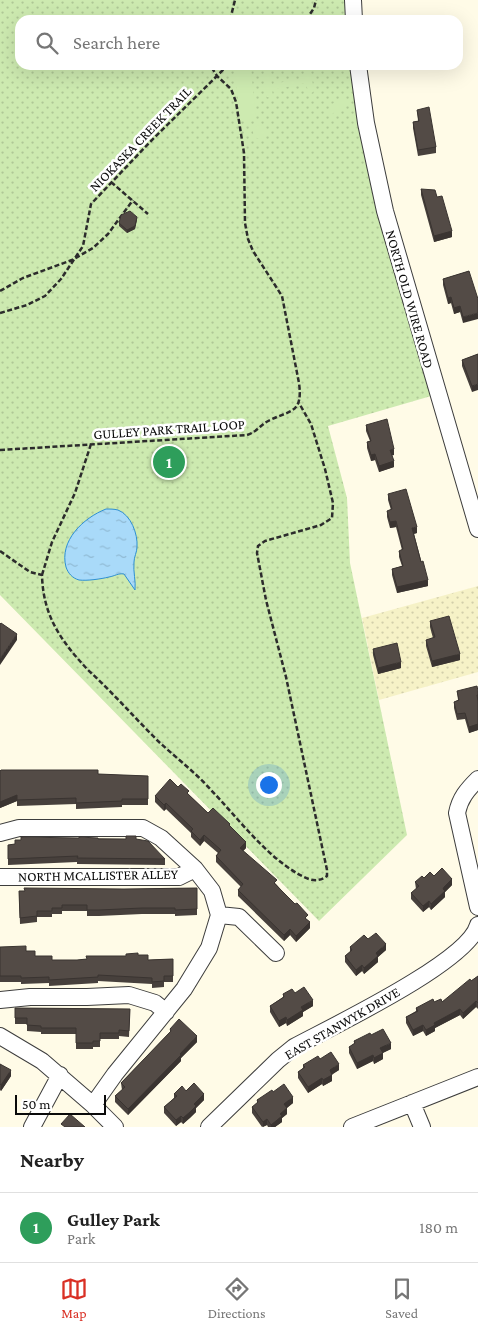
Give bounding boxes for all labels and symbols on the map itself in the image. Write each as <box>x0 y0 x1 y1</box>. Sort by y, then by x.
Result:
street label: NIOKASKA CREEK TRAIL <box>86 83 194 195</box>
street label: NORTH OLD WIRE ROAD <box>383 228 437 370</box>
street label: GULLEY PARK TRAIL LOOP <box>93 416 245 442</box>
pin: 1 <box>153 443 185 481</box>
your location <box>256 772 282 798</box>
street label: NORTH MCALLISTER ALLEY <box>18 866 179 884</box>
street label: EAST STANWYK DRIVE <box>282 983 403 1063</box>
scale bar <box>15 1092 106 1115</box>

